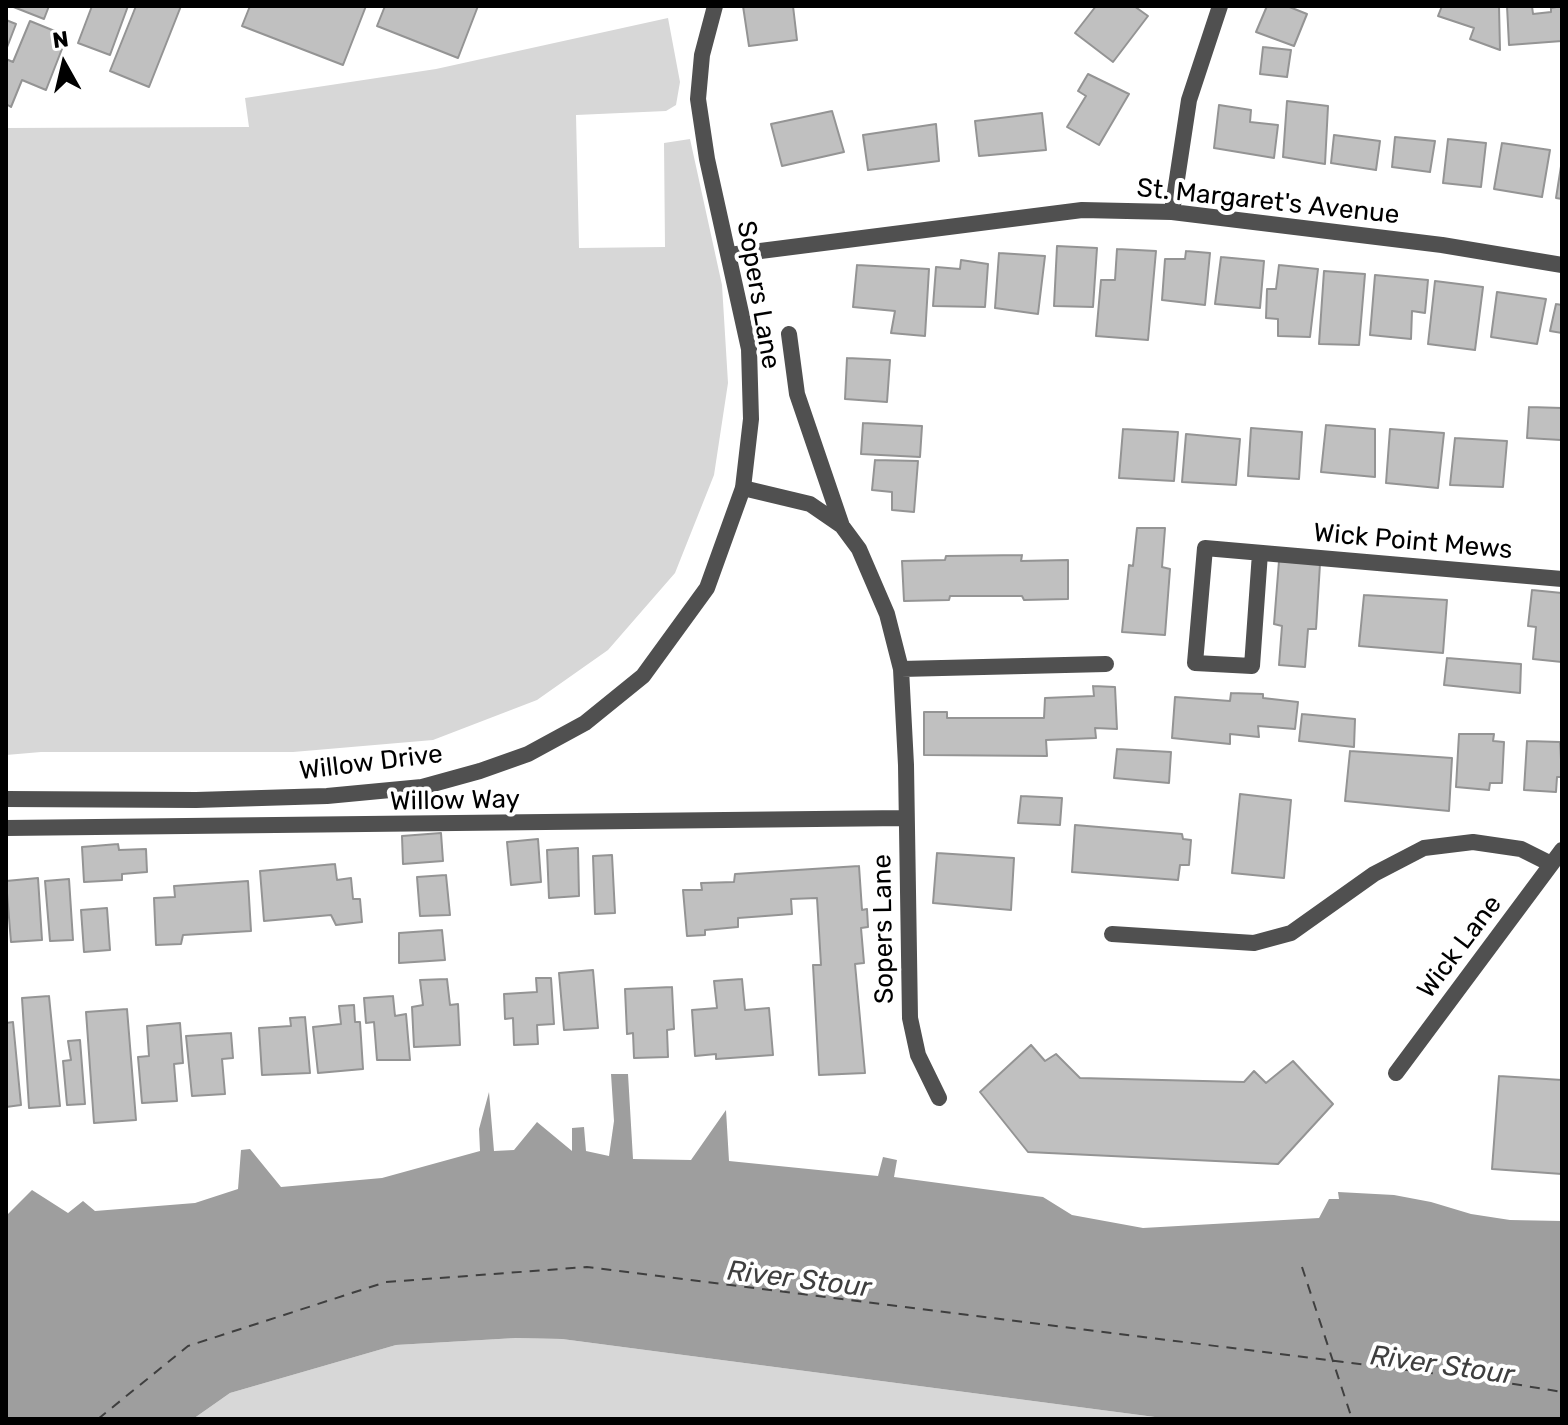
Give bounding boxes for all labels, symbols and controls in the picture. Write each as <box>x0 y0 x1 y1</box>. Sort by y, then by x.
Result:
north arrow <box>24 24 104 104</box>
text: N <box>51 25 70 54</box>
street label: St. Margaret's Avenue <box>1135 173 1401 231</box>
street label: Sopers Lane <box>730 218 786 372</box>
street label: Wick Point Mews <box>1312 518 1514 566</box>
street label: Willow Drive <box>298 739 444 787</box>
street label: Willow Way <box>390 784 520 818</box>
street label: Sopers Lane <box>867 854 901 1004</box>
street label: Wick Lane <box>1411 889 1509 1005</box>
water label: River Stour <box>725 1254 873 1306</box>
water label: River Stour <box>1368 1339 1516 1393</box>

